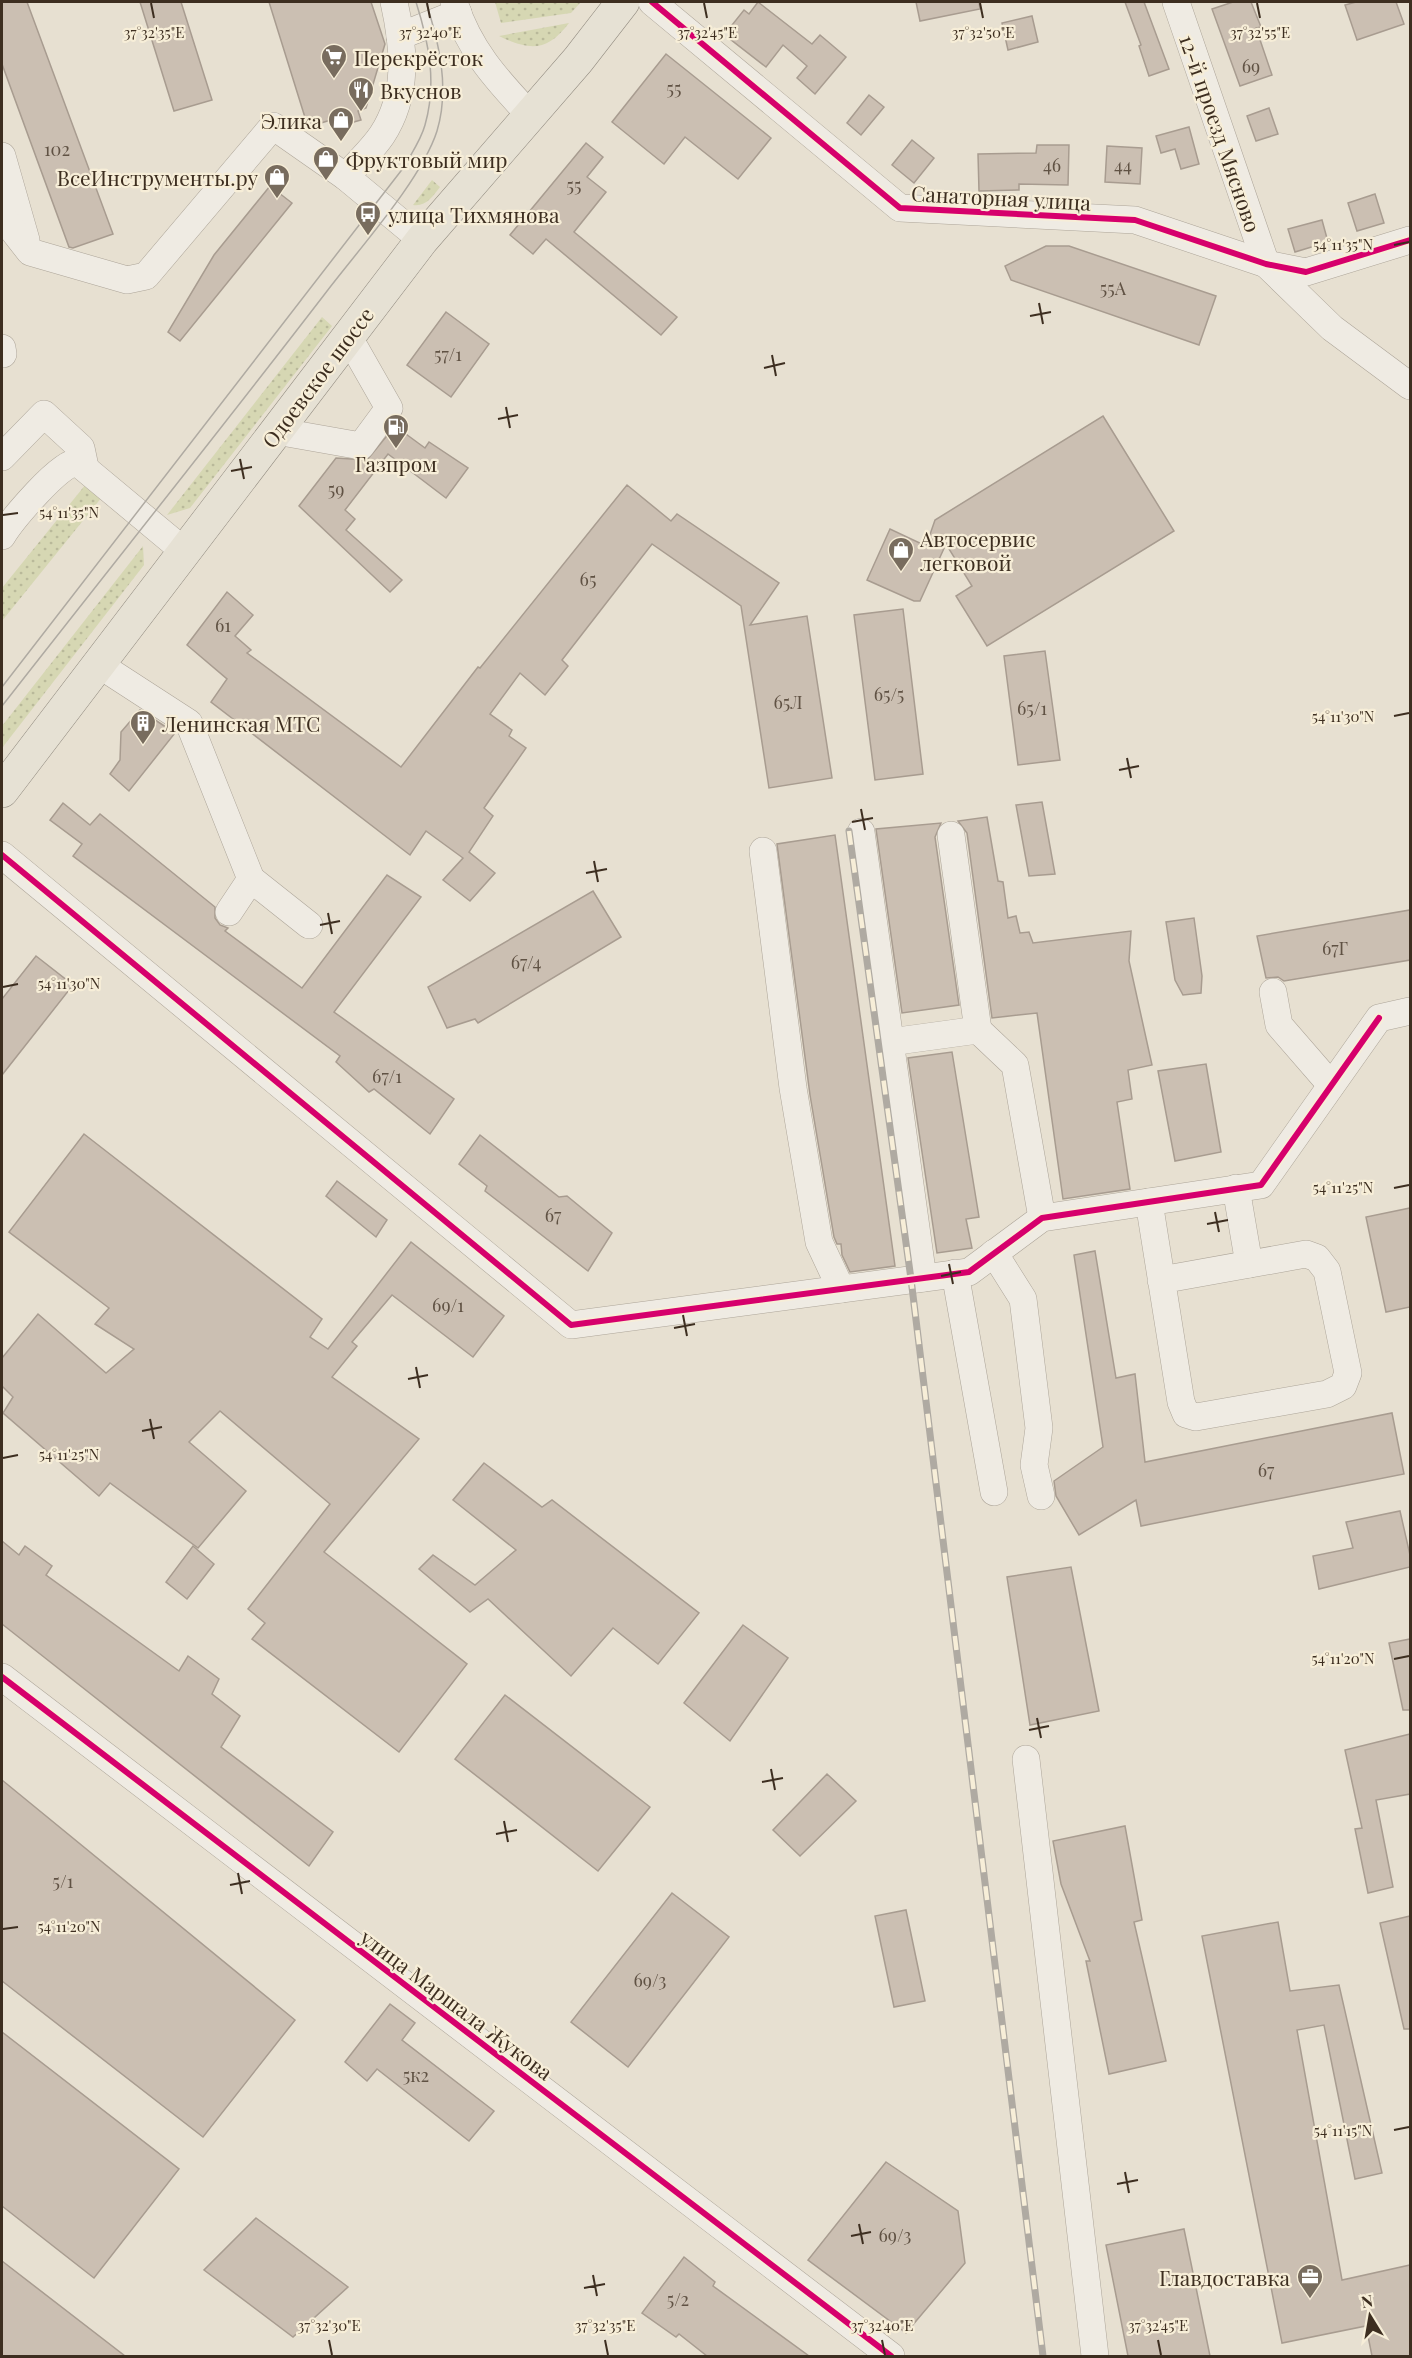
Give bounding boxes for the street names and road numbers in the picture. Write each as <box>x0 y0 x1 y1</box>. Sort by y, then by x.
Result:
street label: 12-й проезд Мясново <box>1174 31 1268 235</box>
street label: Санаторная улица <box>910 178 1092 216</box>
street label: Одоевское шоссе <box>255 301 379 453</box>
street label: улица Маршала Жукова <box>354 1922 559 2086</box>

